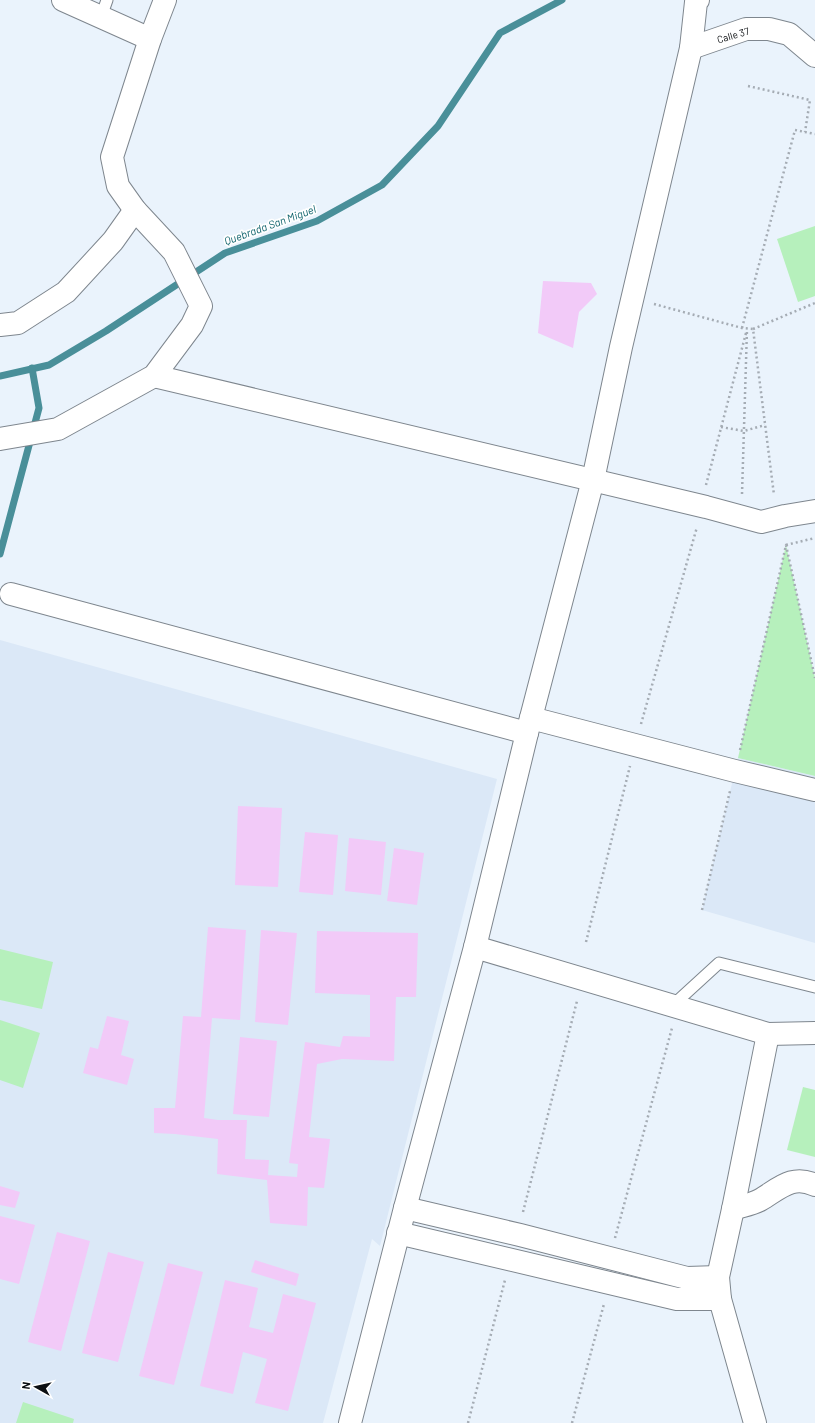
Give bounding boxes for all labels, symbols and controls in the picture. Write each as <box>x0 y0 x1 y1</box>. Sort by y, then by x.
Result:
street label: Calle 37 <box>716 25 751 45</box>
water label: Quebrada San Miguel <box>222 202 318 247</box>
north arrow <box>16 1367 56 1407</box>
text: N <box>19 1381 33 1390</box>

